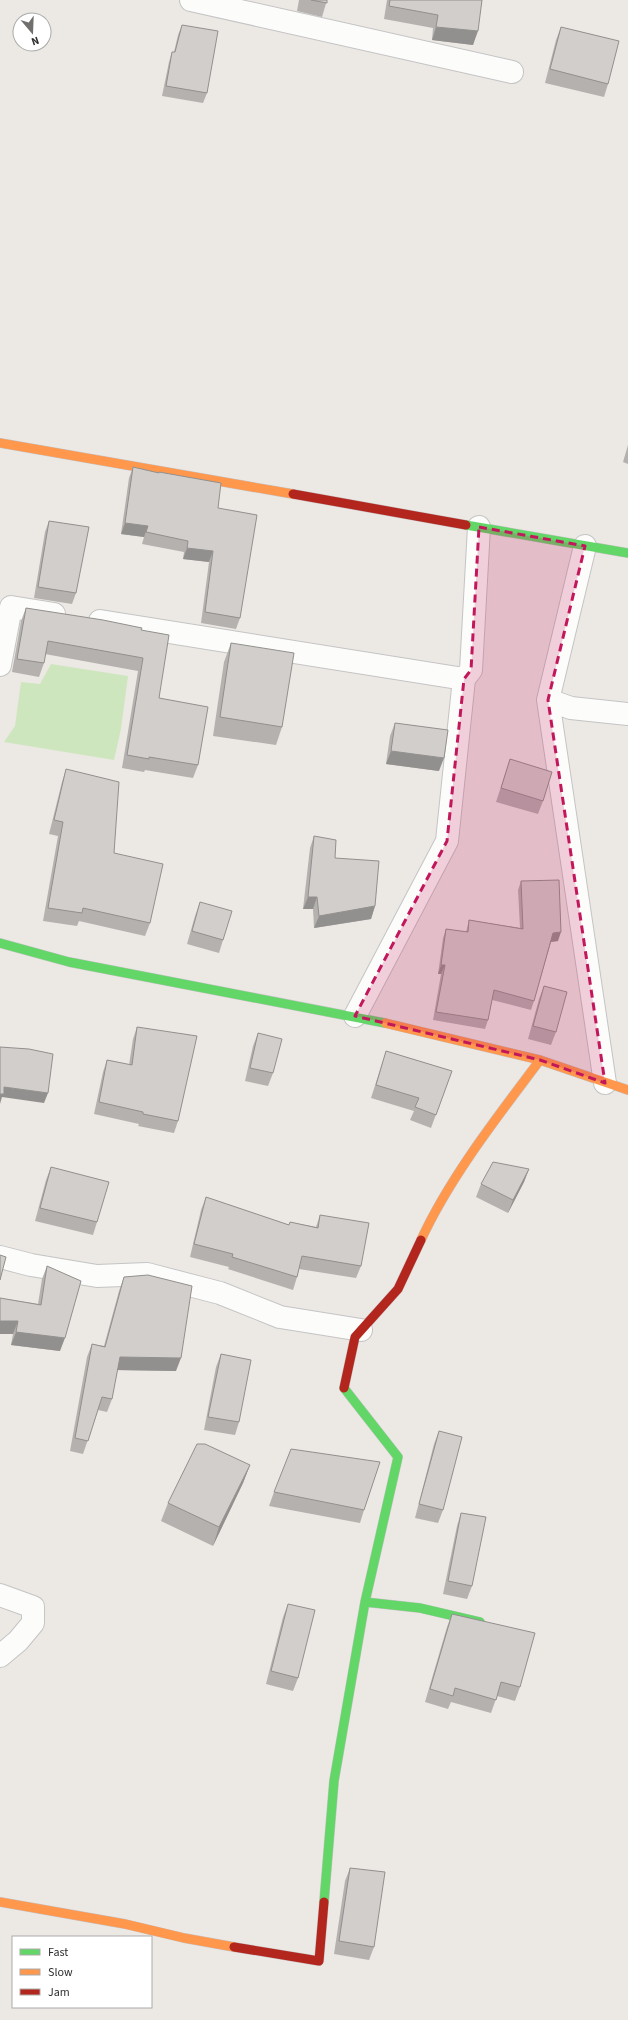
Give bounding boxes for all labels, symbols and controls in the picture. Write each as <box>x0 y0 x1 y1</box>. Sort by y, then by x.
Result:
north arrow <box>12 12 52 52</box>
text: N <box>29 33 41 49</box>
legend <box>12 1936 152 2008</box>
text: Fast <box>48 1944 68 1961</box>
text: Slow <box>48 1964 73 1981</box>
text: Jam <box>48 1984 70 2001</box>

